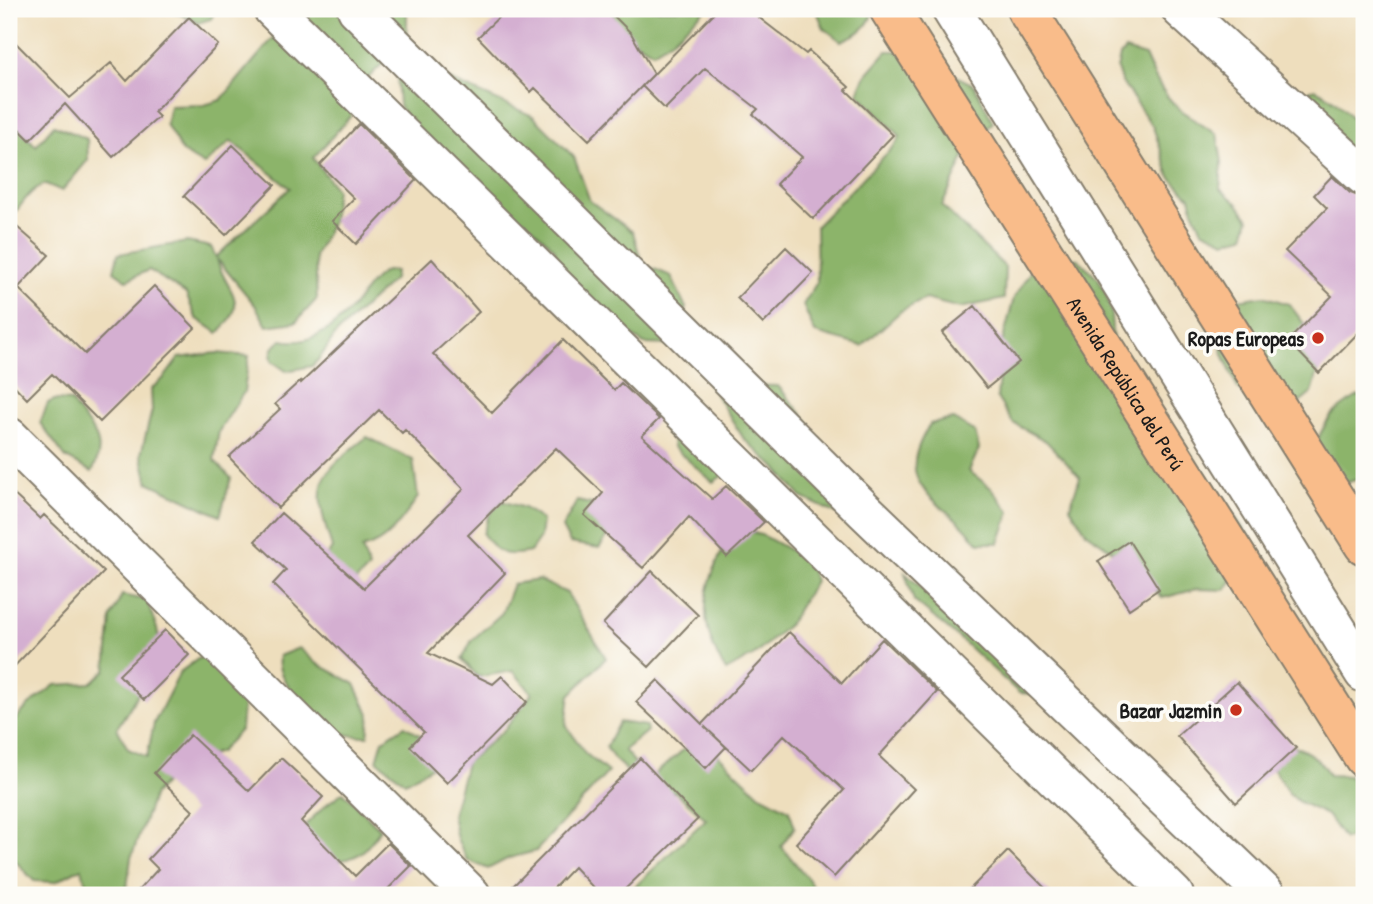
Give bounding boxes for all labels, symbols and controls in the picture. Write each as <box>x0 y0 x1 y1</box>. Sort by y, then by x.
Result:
street label: Avenida República del Perú <box>1060 291 1192 476</box>
place label: Ropas Europeas <box>1188 324 1304 354</box>
marker: Ropas Europeas <box>1310 330 1326 346</box>
place label: Bazar Jazmin <box>1120 696 1222 725</box>
marker: Bazar Jazmin <box>1228 702 1244 718</box>

